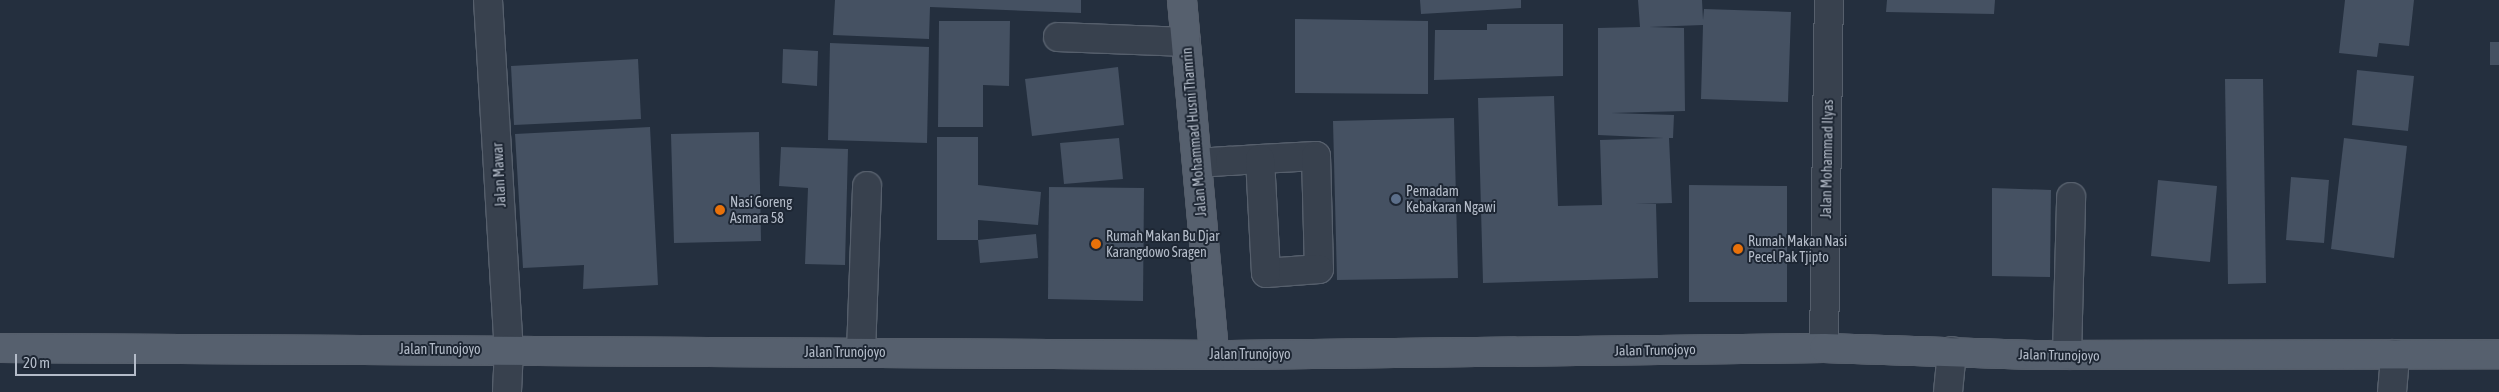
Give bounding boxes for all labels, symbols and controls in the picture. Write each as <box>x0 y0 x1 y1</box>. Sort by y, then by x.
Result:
street label: Jalan Mohammad Husni Thamrin <box>1178 47 1210 217</box>
street label: Jalan Mohammad Ilyas <box>1818 100 1836 218</box>
street label: Jalan Mawar <box>489 142 509 208</box>
place label: Pemadam Kebakaran Ngawi <box>1406 183 1496 216</box>
marker: Pemadam Kebakaran Ngawi <box>1390 193 1402 205</box>
place label: Nasi Goreng Asmara 58 <box>730 194 792 226</box>
marker: Nasi Goreng Asmara 58 <box>714 204 726 216</box>
place label: Rumah Makan Bu Djar Karangdowo Sragen <box>1106 228 1219 260</box>
place label: Rumah Makan Nasi Pecel Pak Tjipto <box>1748 233 1847 266</box>
marker: Rumah Makan Bu Djar Karangdowo Sragen <box>1090 238 1102 250</box>
marker: Rumah Makan Nasi Pecel Pak Tjipto <box>1732 243 1744 255</box>
street label: Jalan Trunojoyo <box>399 341 481 357</box>
street label: Jalan Trunojoyo <box>1614 341 1696 359</box>
scale bar <box>18 344 139 376</box>
street label: Jalan Trunojoyo <box>804 344 886 360</box>
street label: Jalan Trunojoyo <box>1209 346 1291 362</box>
street label: Jalan Trunojoyo <box>2018 346 2100 364</box>
text: 20 m <box>23 354 50 371</box>

